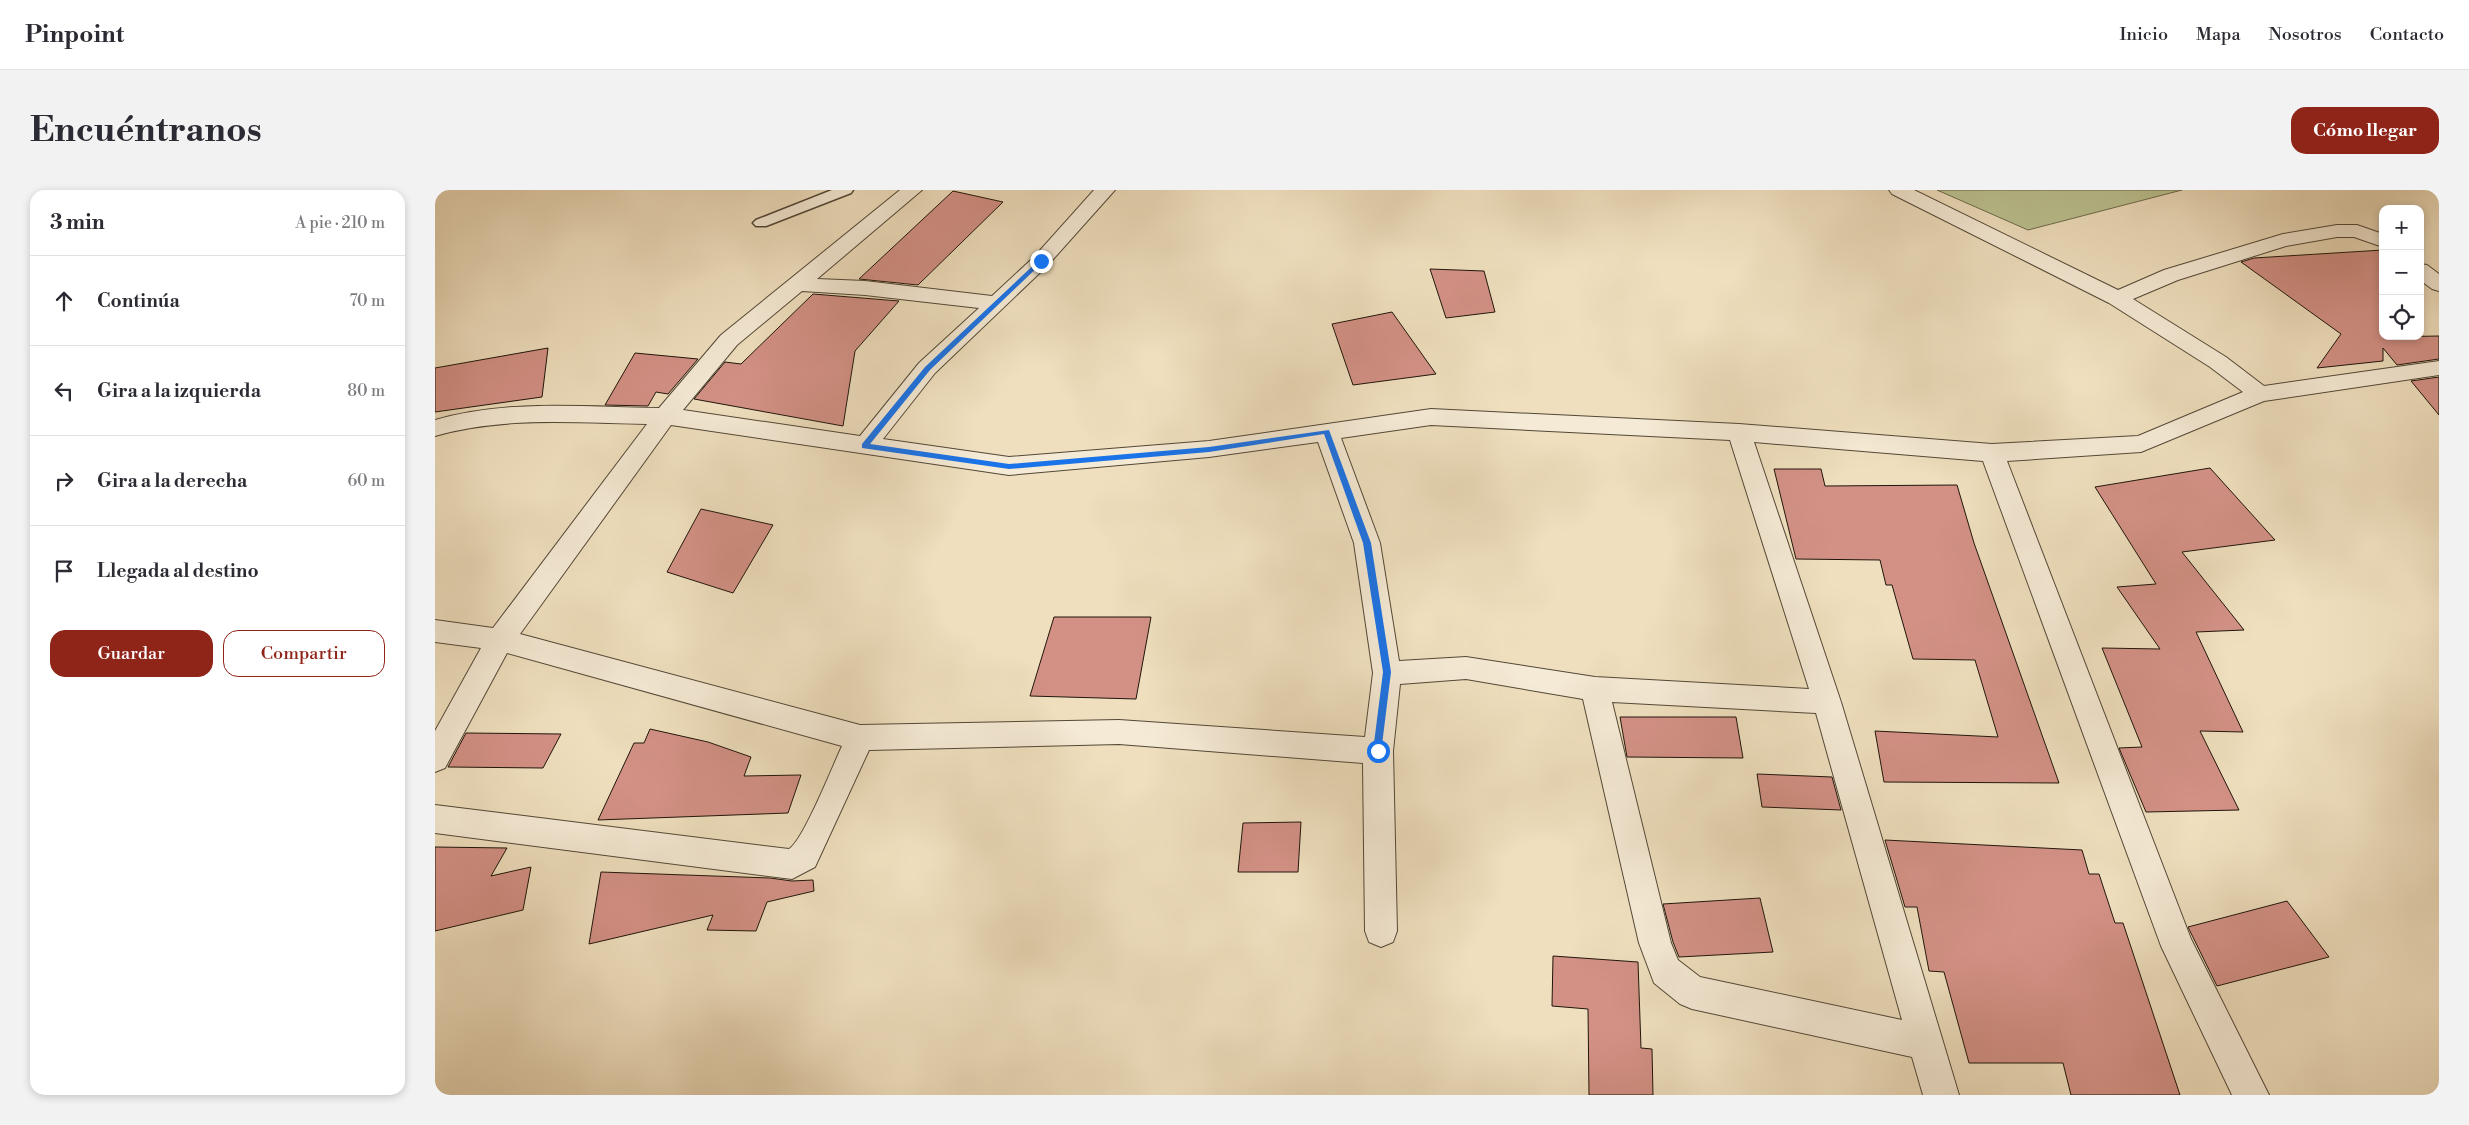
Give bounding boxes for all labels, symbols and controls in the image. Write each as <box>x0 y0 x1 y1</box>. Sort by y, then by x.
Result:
text: Pinpoint <box>25 20 124 50</box>
text: Inicio <box>2119 23 2168 46</box>
text: Mapa <box>2196 23 2241 46</box>
text: Nosotros <box>2269 23 2342 46</box>
text: Contacto <box>2370 23 2444 46</box>
button: Cómo llegar <box>2291 107 2439 154</box>
text: Encuéntranos <box>30 109 262 152</box>
map controls <box>2379 205 2424 340</box>
button: + <box>2379 205 2424 250</box>
text: 3 min <box>50 210 105 236</box>
text: A pie · 210 m <box>295 213 385 233</box>
route end <box>1030 250 1053 273</box>
button: − <box>2379 250 2424 295</box>
icon: ahead <box>50 287 78 315</box>
text: Continúa <box>97 289 180 313</box>
text: 70 m <box>349 291 385 311</box>
button: locate <box>2379 295 2424 340</box>
icon: left <box>50 377 78 405</box>
text: Gira a la izquierda <box>97 379 261 403</box>
text: 80 m <box>347 381 385 401</box>
icon: right <box>50 467 78 495</box>
text: Gira a la derecha <box>97 469 247 493</box>
text: 60 m <box>347 471 385 491</box>
icon: arrive <box>50 557 78 585</box>
text: Llegada al destino <box>97 559 259 583</box>
button: Guardar <box>50 630 213 677</box>
button: Compartir <box>223 630 385 677</box>
route start <box>1367 740 1390 763</box>

